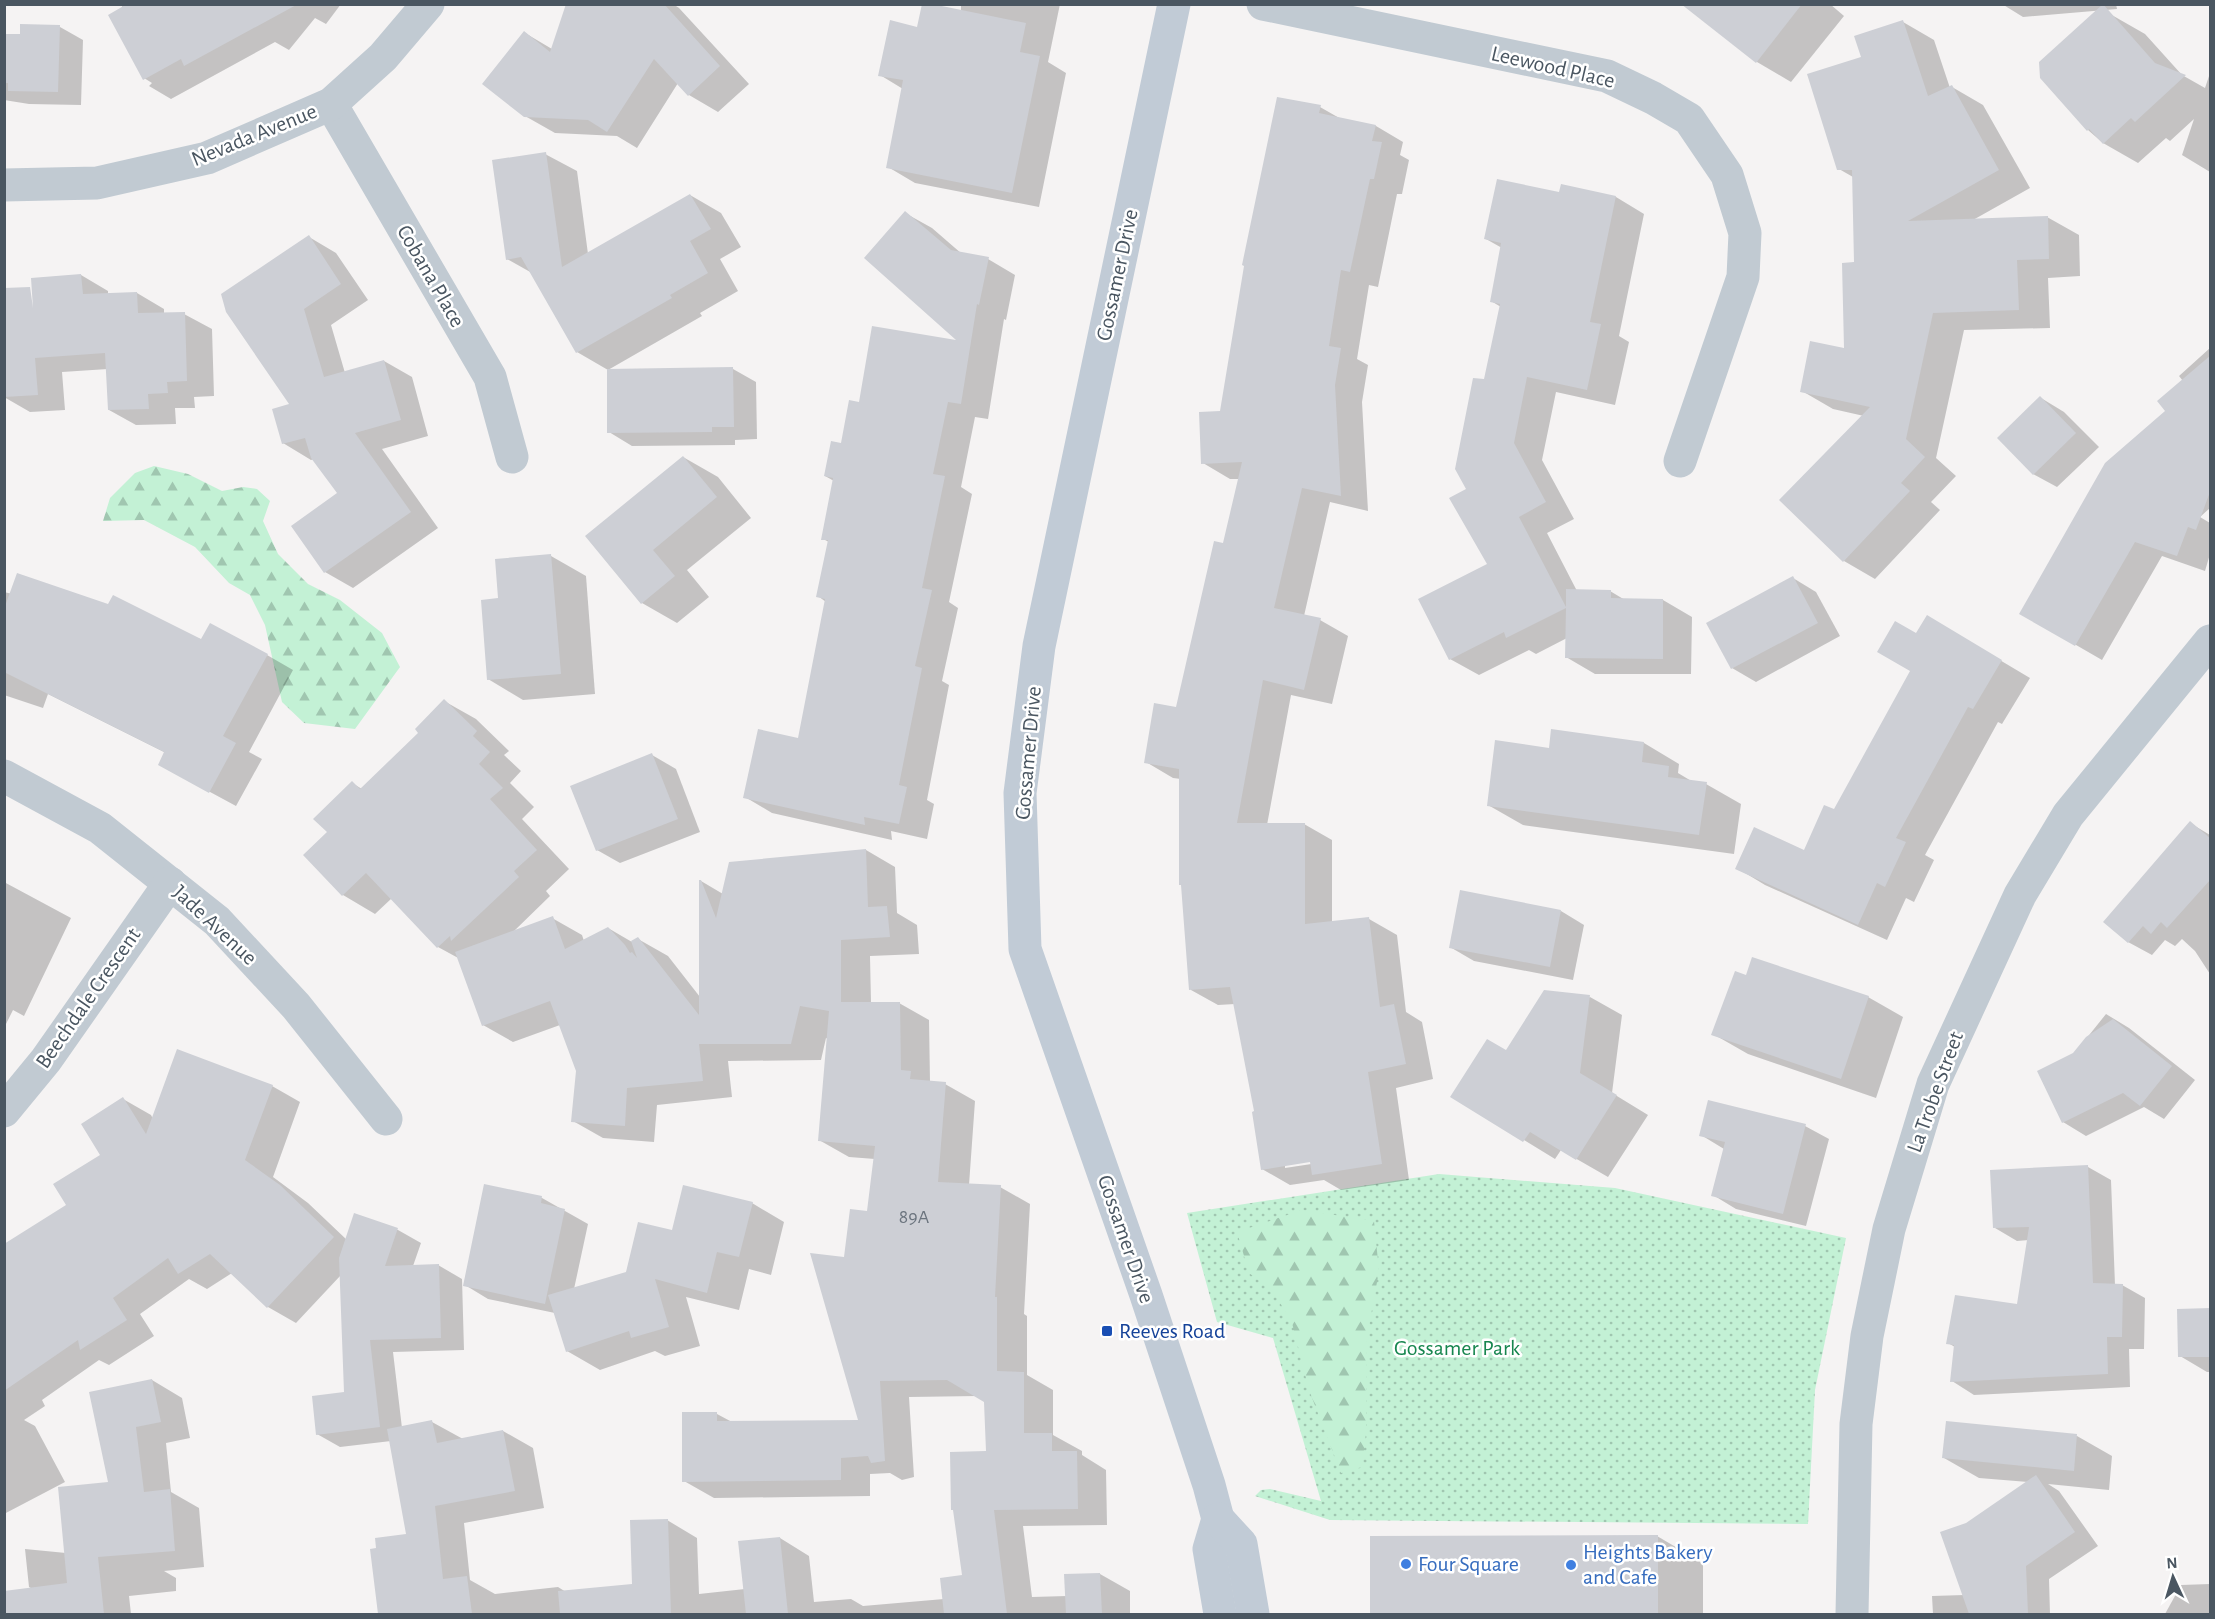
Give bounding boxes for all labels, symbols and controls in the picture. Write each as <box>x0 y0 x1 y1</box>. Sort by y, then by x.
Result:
street label: Leewood Place <box>1489 42 1617 92</box>
street label: Nevada Avenue <box>188 100 320 170</box>
street label: Gossamer Drive <box>1092 207 1142 343</box>
street label: Cobana Place <box>393 221 469 331</box>
street label: Gossamer Drive <box>1011 685 1045 821</box>
street label: Jade Avenue <box>169 881 261 969</box>
street label: Beechdale Crescent <box>31 924 145 1072</box>
street label: La Trobe Street <box>1903 1029 1967 1155</box>
street label: Gossamer Drive <box>1094 1172 1158 1306</box>
house number: 89A <box>899 1207 930 1227</box>
place label: Reeves Road <box>1119 1320 1225 1342</box>
marker: Reeves Road <box>1100 1324 1114 1338</box>
park label: Gossamer Park <box>1394 1337 1520 1359</box>
place label: Heights Bakery and Cafe <box>1583 1541 1713 1588</box>
north arrow <box>2143 1547 2203 1607</box>
place label: Four Square <box>1418 1553 1519 1575</box>
text: N <box>2166 1555 2178 1571</box>
marker: Four Square <box>1399 1557 1413 1571</box>
marker: Heights Bakery and Cafe <box>1564 1558 1578 1572</box>

